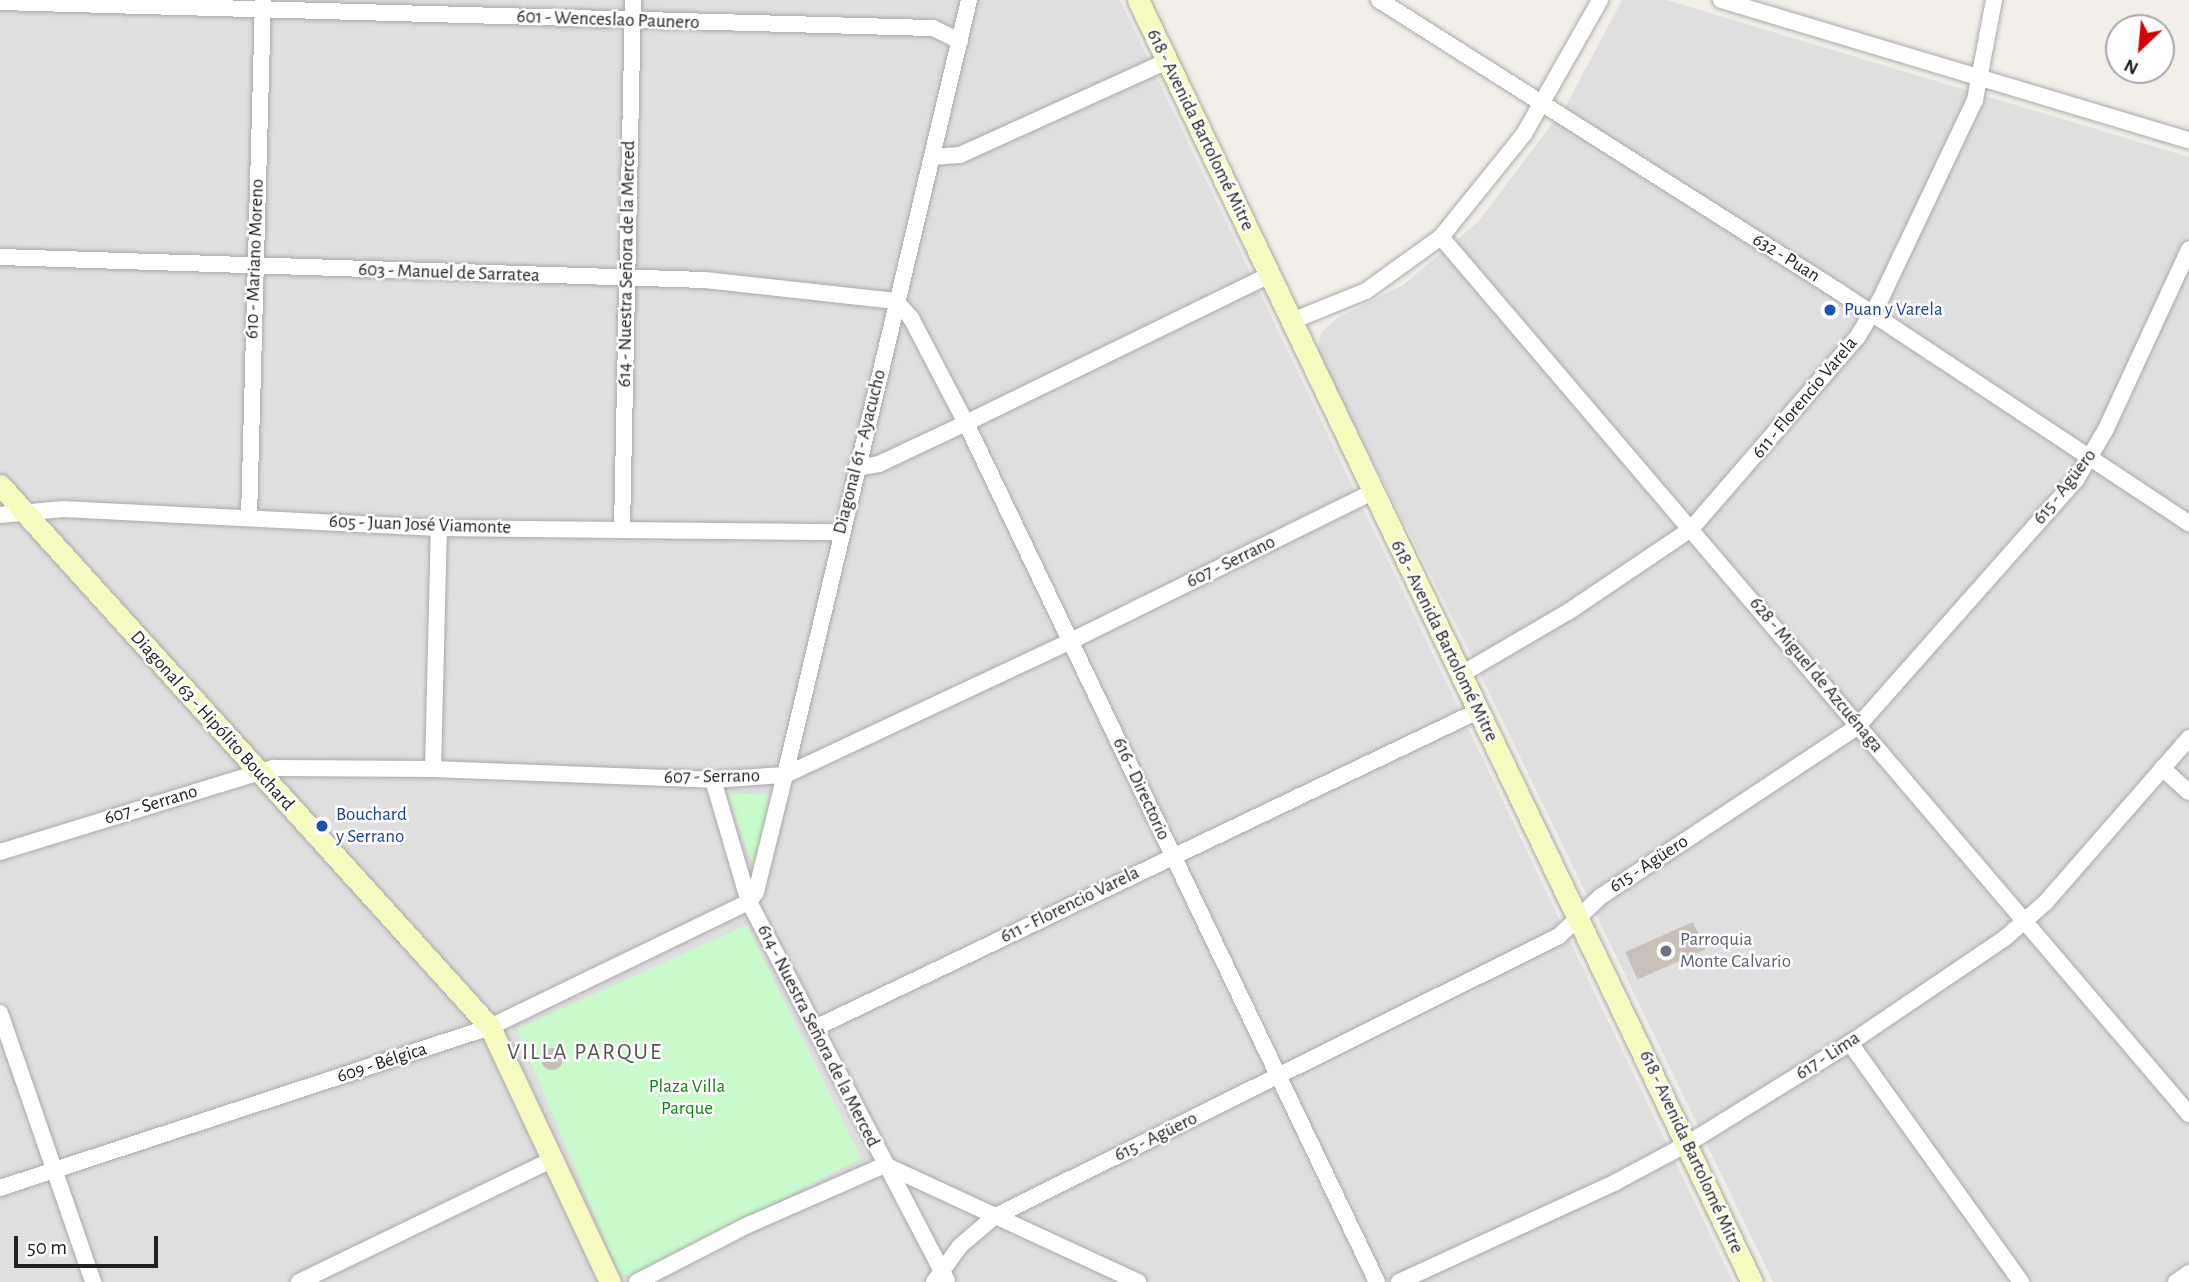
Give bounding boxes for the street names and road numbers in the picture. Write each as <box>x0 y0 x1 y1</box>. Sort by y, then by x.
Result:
street label: 601 - Wenceslao Paunero <box>516 5 700 35</box>
street label: 618 - Avenida Bartolomé Mitre <box>1141 26 1259 234</box>
street label: 614 - Nuestra Señora de la Merced <box>613 140 641 388</box>
street label: 610 - Mariano Moreno <box>241 178 269 340</box>
street label: 632 - Puan <box>1748 228 1824 288</box>
street label: 603 - Manuel de Sarratea <box>358 258 540 288</box>
street label: 611 - Florencio Varela <box>1747 333 1863 463</box>
street label: Diagonal 61 - Ayacucho <box>829 367 891 537</box>
street label: 615 - Agüero <box>2028 445 2102 529</box>
street label: 605 - Juan José Viamonte <box>329 510 511 540</box>
street label: 607 - Serrano <box>1183 531 1279 593</box>
street label: 618 - Avenida Bartolomé Mitre <box>1385 537 1503 745</box>
street label: 628 - Miguel de Azcuénaga <box>1744 593 1888 757</box>
street label: Diagonal 63 - Hipólito Bouchard <box>125 626 299 816</box>
street label: 616 - Directorio <box>1107 734 1175 844</box>
street label: 607 - Serrano <box>664 765 760 789</box>
street label: 607 - Serrano <box>102 780 200 830</box>
street label: 615 - Agüero <box>1605 830 1693 898</box>
street label: 611 - Florencio Varela <box>997 861 1143 949</box>
street label: 614 - Nuestra Señora de la Merced <box>752 921 884 1151</box>
street label: 617 - Lima <box>1792 1027 1864 1085</box>
street label: 609 - Bélgica <box>334 1038 430 1088</box>
street label: 618 - Avenida Bartolomé Mitre <box>1634 1047 1748 1257</box>
street label: 615 - Agüero <box>1111 1107 1201 1167</box>

